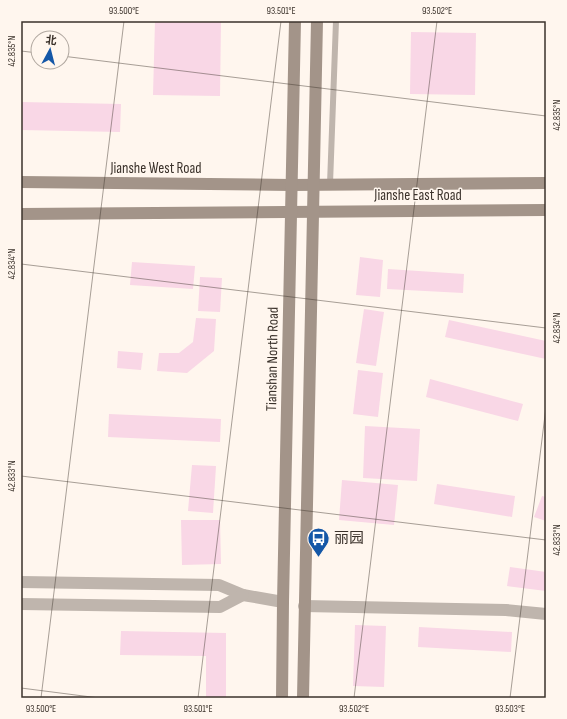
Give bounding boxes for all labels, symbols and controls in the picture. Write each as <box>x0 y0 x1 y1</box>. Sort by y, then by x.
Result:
text: 93.500°E <box>109 5 139 17</box>
text: 93.501°E <box>266 5 296 17</box>
text: 93.502°E <box>422 5 452 17</box>
north arrow <box>30 30 70 70</box>
text: 北 <box>45 33 57 48</box>
text: 42.835°N <box>6 36 18 66</box>
text: 42.835°N <box>551 100 563 130</box>
street label: Jianshe West Road <box>109 159 202 178</box>
street label: Jianshe East Road <box>373 186 462 205</box>
text: 42.834°N <box>6 249 18 279</box>
street label: Tianshan North Road <box>262 307 283 411</box>
text: 42.834°N <box>551 313 563 343</box>
text: 42.833°N <box>6 460 18 492</box>
text: 42.833°N <box>551 524 563 556</box>
bus stop icon: 丽园 <box>305 525 331 558</box>
place label: 丽园 <box>334 529 364 548</box>
text: 93.500°E <box>26 703 56 715</box>
text: 93.501°E <box>183 703 213 715</box>
text: 93.502°E <box>339 703 369 715</box>
text: 93.503°E <box>495 703 525 715</box>

